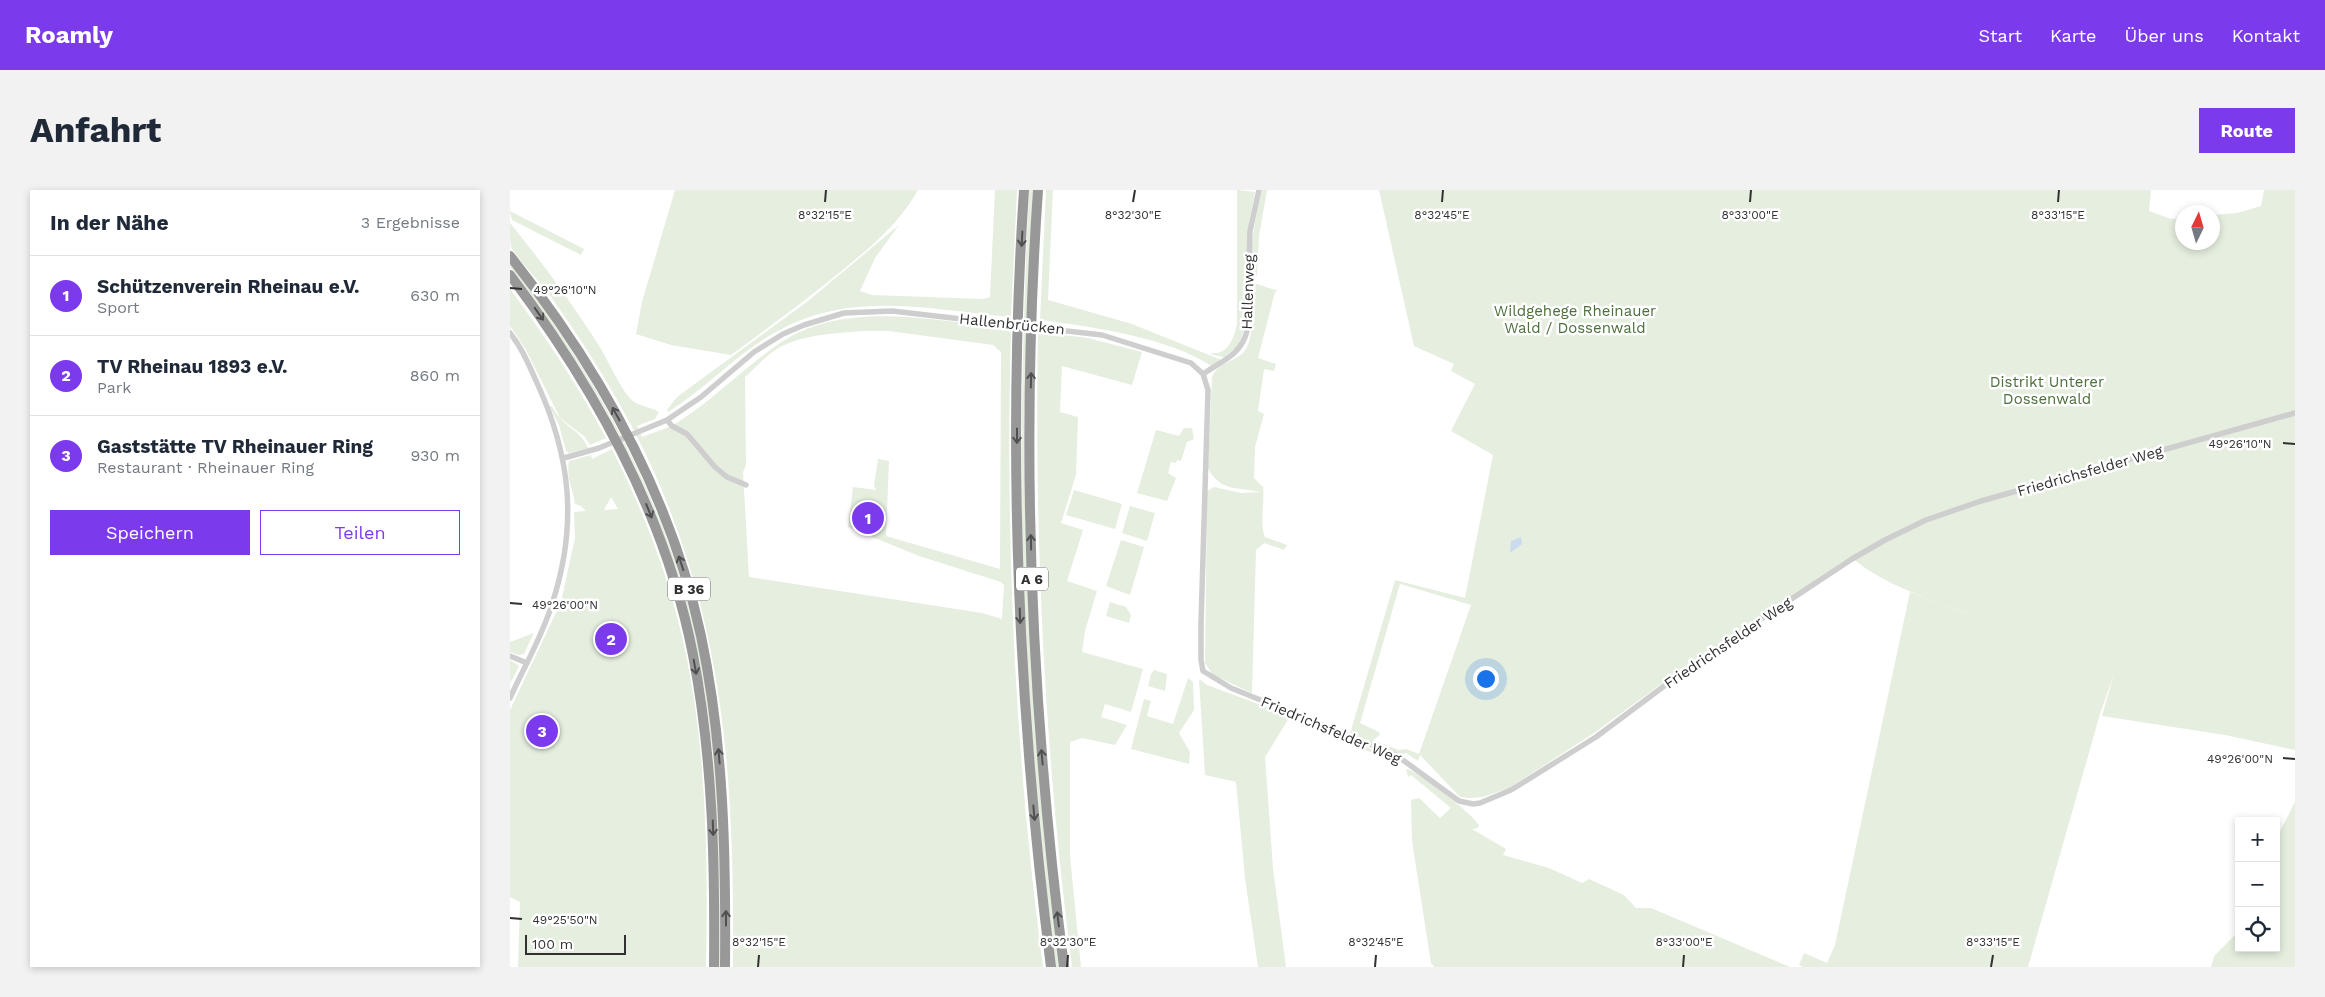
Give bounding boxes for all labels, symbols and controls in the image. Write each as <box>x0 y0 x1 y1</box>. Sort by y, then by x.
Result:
text: Roamly <box>25 21 113 49</box>
text: Start <box>1978 25 2022 46</box>
text: Karte <box>2050 25 2097 46</box>
text: Über uns <box>2125 25 2204 46</box>
text: Kontakt <box>2232 25 2300 46</box>
button: Route <box>2199 108 2295 153</box>
text: Anfahrt <box>30 109 161 151</box>
north arrow <box>2175 205 2220 250</box>
text: 8°32'15"E <box>798 208 852 222</box>
text: 8°32'30"E <box>1105 208 1162 222</box>
text: 8°32'45"E <box>1414 208 1470 222</box>
text: 8°33'00"E <box>1721 208 1779 222</box>
text: 8°33'15"E <box>2031 208 2085 222</box>
text: In der Nähe <box>50 210 169 235</box>
text: 3 Ergebnisse <box>361 213 460 232</box>
one-way arrow <box>1017 230 1026 246</box>
street label: Hallenweg <box>1238 254 1258 330</box>
text: Schützenverein Rheinau e.V. <box>97 275 359 298</box>
text: 49°26'10"N <box>533 283 597 297</box>
text: 1 <box>63 286 69 305</box>
text: 630 m <box>410 286 460 305</box>
text: Sport <box>97 298 140 317</box>
park label: Wildgehege Rheinauer Wald / Dossenwald <box>1494 302 1656 337</box>
one-way arrow <box>534 307 544 321</box>
street label: Hallenbrücken <box>958 310 1066 338</box>
text: TV Rheinau 1893 e.V. <box>97 355 287 378</box>
text: 2 <box>61 366 71 385</box>
text: 860 m <box>410 366 460 385</box>
one-way arrow <box>1026 372 1036 388</box>
park label: Distrikt Unterer Dossenwald <box>1990 373 2104 408</box>
text: Park <box>97 378 131 397</box>
one-way arrow <box>610 407 620 422</box>
one-way arrow <box>1012 428 1022 444</box>
text: Gaststätte TV Rheinauer Ring <box>97 435 373 458</box>
text: 49°26'10"N <box>2208 437 2272 451</box>
street label: Friedrichsfelder Weg <box>2015 442 2165 500</box>
text: 3 <box>61 446 71 465</box>
text: 930 m <box>410 446 460 465</box>
text: Restaurant · Rheinauer Ring <box>97 458 314 477</box>
pin: 1 <box>852 499 884 537</box>
one-way arrow <box>645 503 655 518</box>
button: Speichern <box>50 510 250 555</box>
button: Teilen <box>260 510 460 555</box>
one-way arrow <box>1026 534 1036 550</box>
one-way arrow <box>675 555 685 571</box>
road number: A 6 <box>1016 568 1048 590</box>
road number: B 36 <box>668 578 710 600</box>
street label: Friedrichsfelder Weg <box>1661 593 1795 693</box>
text: 49°26'00"N <box>532 598 598 612</box>
one-way arrow <box>1016 608 1025 624</box>
pin: 2 <box>595 620 627 658</box>
one-way arrow <box>691 658 701 674</box>
your location <box>1473 666 1499 692</box>
street label: Friedrichsfelder Weg <box>1258 692 1404 768</box>
pin: 3 <box>526 712 558 750</box>
one-way arrow <box>715 748 724 764</box>
one-way arrow <box>1037 749 1047 765</box>
text: 49°26'00"N <box>2207 752 2273 766</box>
one-way arrow <box>1029 805 1038 821</box>
map controls <box>2235 817 2280 952</box>
button: + <box>2235 817 2280 862</box>
one-way arrow <box>708 820 717 836</box>
button: − <box>2235 862 2280 907</box>
button: locate <box>2235 907 2280 952</box>
one-way arrow <box>721 911 731 927</box>
one-way arrow <box>1053 911 1063 927</box>
text: 49°25'50"N <box>532 913 598 927</box>
scale bar <box>525 932 626 955</box>
text: 8°32'15"E <box>732 935 786 949</box>
text: 8°32'30"E <box>1040 935 1097 949</box>
text: 8°32'45"E <box>1348 935 1404 949</box>
text: 8°33'00"E <box>1655 935 1713 949</box>
text: 8°33'15"E <box>1966 935 2020 949</box>
text: 100 m <box>532 936 573 952</box>

